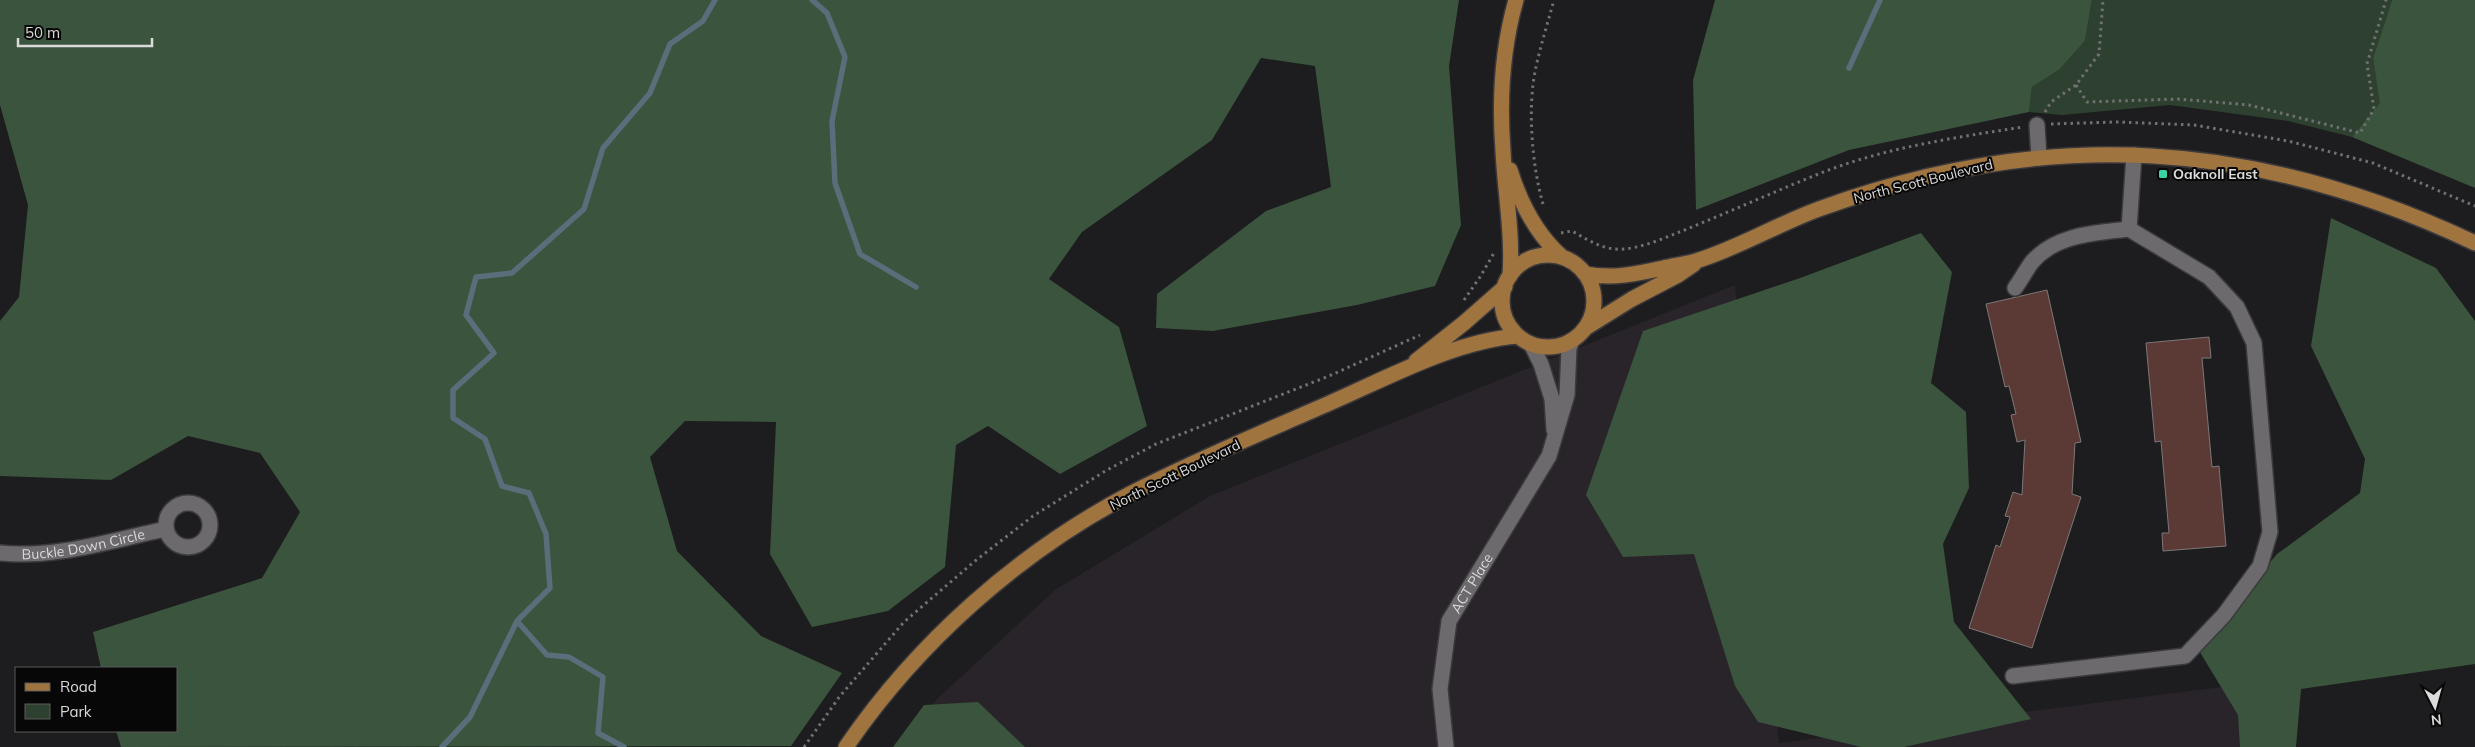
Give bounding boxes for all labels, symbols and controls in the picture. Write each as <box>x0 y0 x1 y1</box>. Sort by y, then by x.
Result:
scale bar <box>18 15 151 47</box>
text: 50 m <box>25 23 60 42</box>
street label: North Scott Boulevard <box>1851 155 1995 207</box>
place label: Oaknoll East <box>2173 165 2258 183</box>
marker: Oaknoll East <box>2157 168 2169 180</box>
street label: North Scott Boulevard <box>1107 436 1243 514</box>
street label: Buckle Down Circle <box>21 525 146 563</box>
street label: ACT Place <box>1447 550 1497 617</box>
legend <box>15 667 178 732</box>
text: Road <box>60 677 97 696</box>
north arrow <box>2410 682 2460 732</box>
text: Park <box>60 702 92 721</box>
text: N <box>2430 710 2443 729</box>

